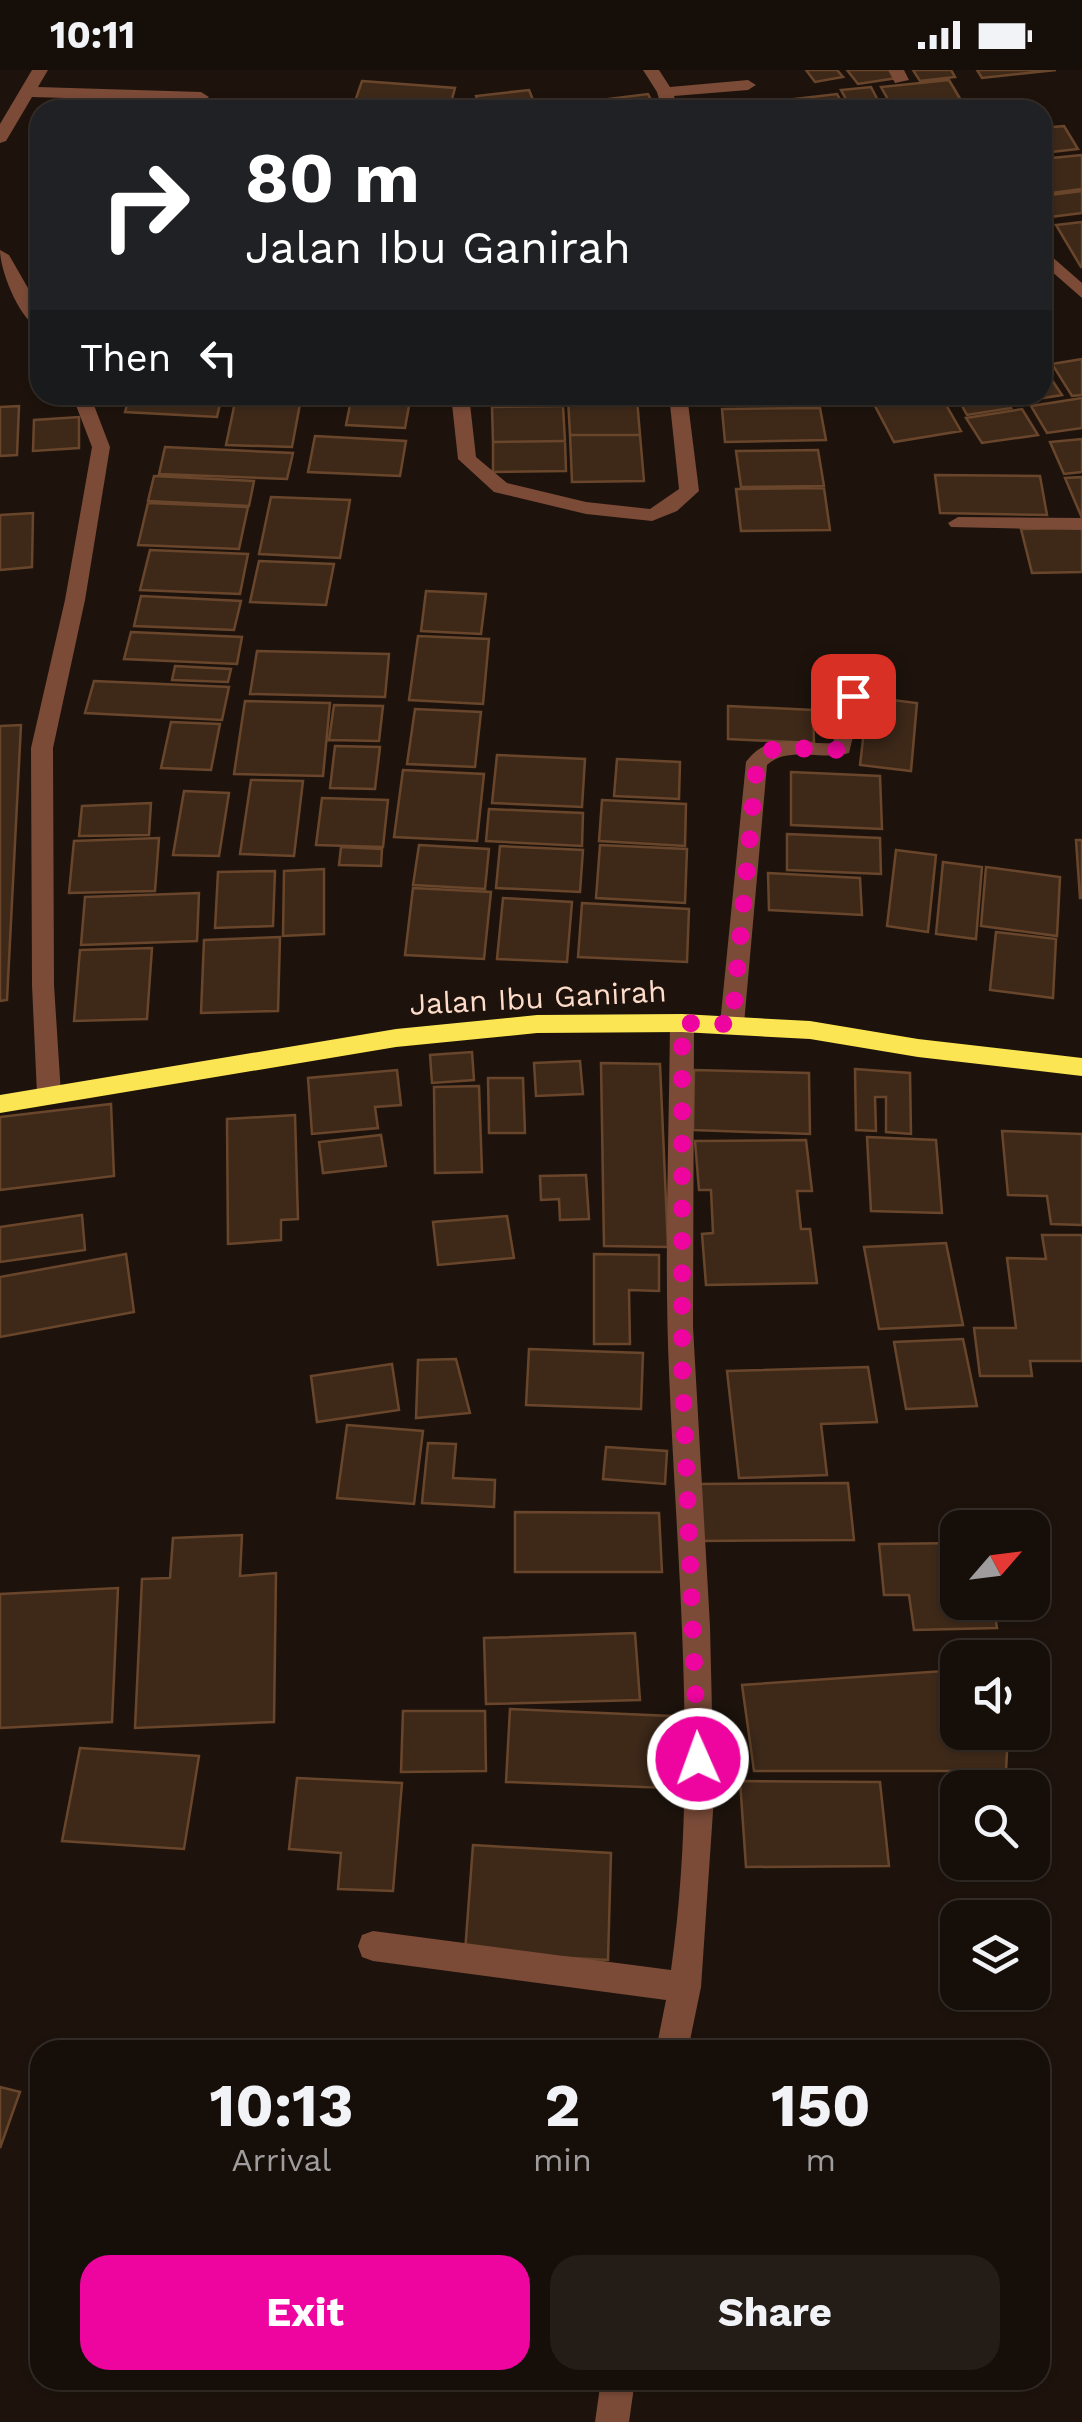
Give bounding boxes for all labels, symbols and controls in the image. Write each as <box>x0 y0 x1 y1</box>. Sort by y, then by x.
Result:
text: 10:11 <box>50 13 135 57</box>
text: 80 m <box>245 137 420 219</box>
icon: right <box>80 140 210 270</box>
text: Jalan Ibu Ganirah <box>245 221 631 274</box>
icon: left <box>191 330 246 385</box>
text: Then <box>80 336 171 380</box>
pin <box>811 654 896 739</box>
icon: arrive <box>826 669 881 724</box>
street label: Jalan Ibu Ganirah <box>409 973 667 1022</box>
north arrow <box>940 1510 1050 1620</box>
map controls <box>940 1510 1050 2010</box>
button: sound <box>940 1640 1050 1750</box>
position arrow <box>646 1707 750 1811</box>
button: search <box>940 1770 1050 1880</box>
button: layers <box>940 1900 1050 2010</box>
text: 10:13 <box>209 2070 353 2141</box>
text: 2 <box>544 2070 580 2141</box>
text: 150 <box>771 2070 871 2141</box>
text: Arrival <box>232 2141 331 2179</box>
text: min <box>533 2141 592 2179</box>
text: m <box>806 2141 836 2179</box>
button: Exit <box>80 2255 530 2370</box>
button: Share <box>550 2255 1000 2370</box>

